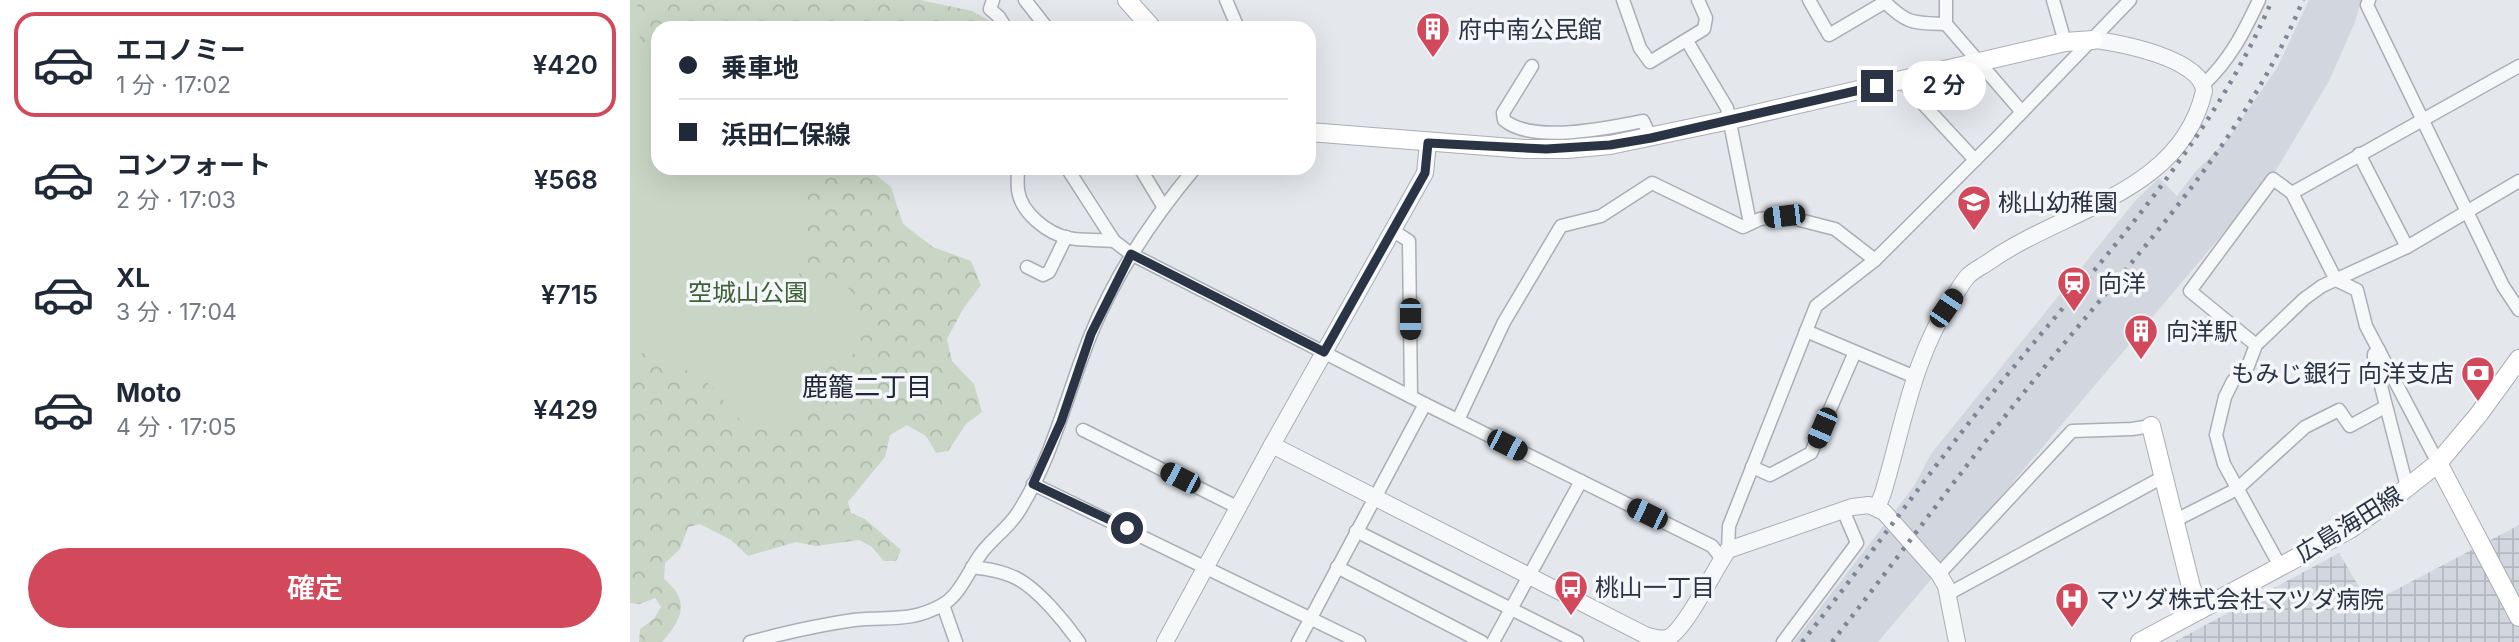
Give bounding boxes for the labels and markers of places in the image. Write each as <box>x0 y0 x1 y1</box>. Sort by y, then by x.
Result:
building icon: 府中南公民館 <box>1414 10 1452 59</box>
place label: 府中南公民館 <box>1458 15 1602 44</box>
school or university icon: 桃山幼稚園 <box>1955 183 1993 232</box>
place label: 桃山幼稚園 <box>1998 188 2118 217</box>
station icon: 向洋 <box>2055 264 2093 313</box>
place label: 向洋 <box>2098 269 2146 298</box>
building icon: 向洋駅 <box>2122 312 2160 361</box>
place label: 向洋駅 <box>2166 317 2238 346</box>
bank icon: もみじ銀行 向洋支店 <box>2459 354 2497 403</box>
place label: もみじ銀行 向洋支店 <box>2231 359 2454 388</box>
bus stop icon: 桃山一丁目 <box>1552 568 1590 617</box>
place label: 桃山一丁目 <box>1595 573 1715 602</box>
hospital icon: マツダ株式会社マツダ病院 <box>2053 580 2091 629</box>
place label: マツダ株式会社マツダ病院 <box>2096 585 2384 614</box>

